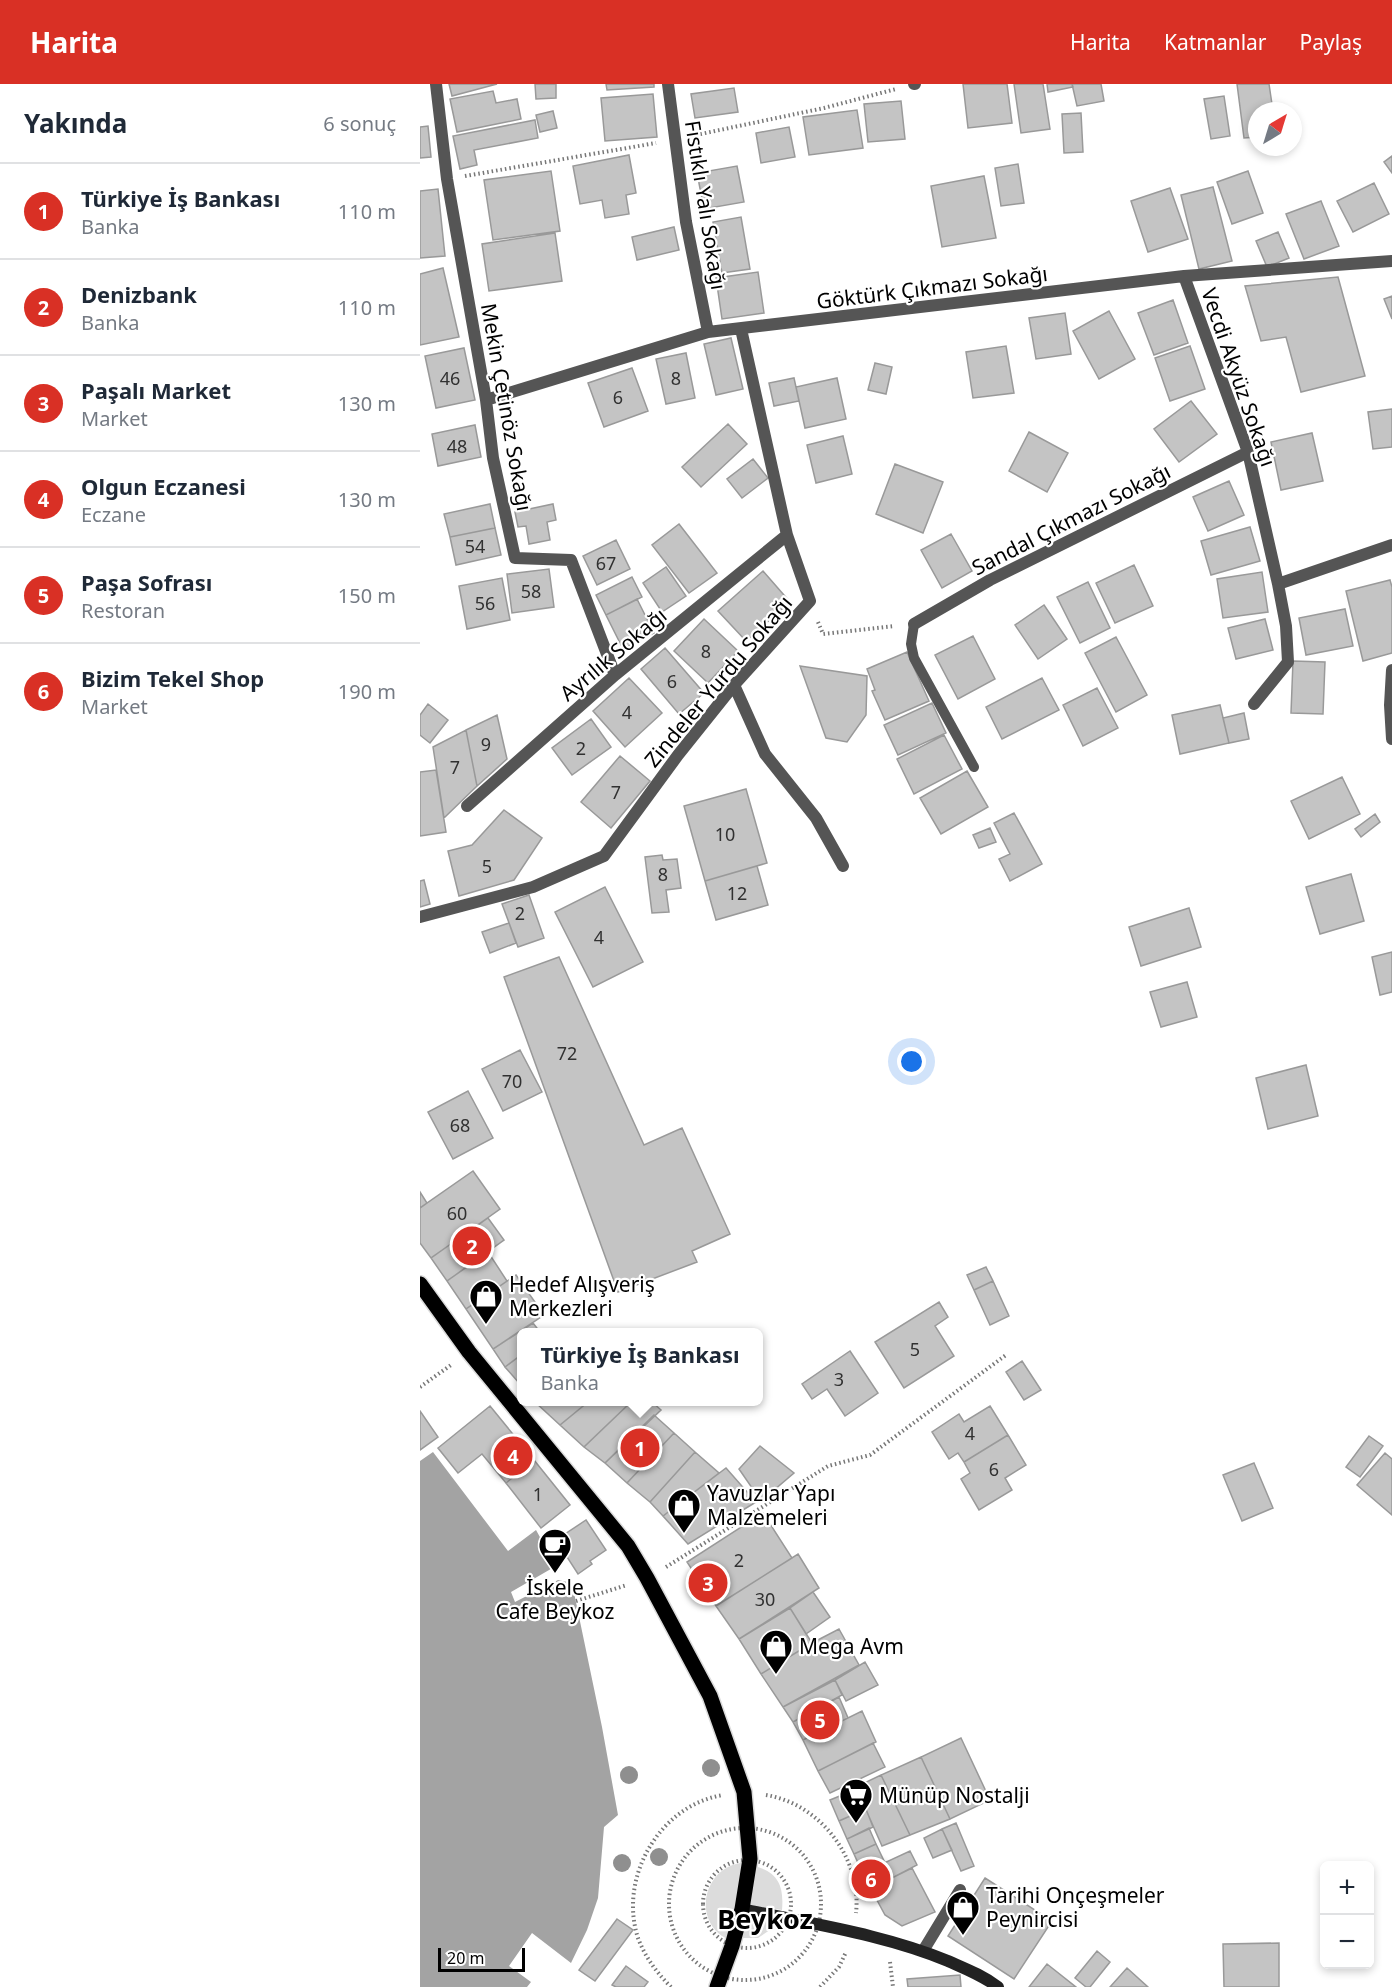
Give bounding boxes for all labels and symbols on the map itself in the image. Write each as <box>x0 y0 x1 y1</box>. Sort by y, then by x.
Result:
north arrow <box>1248 102 1302 156</box>
street label: Fıstıklı Yalı Sokağı <box>679 118 733 292</box>
street label: Göktürk Çıkmazı Sokağı <box>815 259 1049 315</box>
street label: Vecdi Akyüz Sokağı <box>1195 284 1283 470</box>
street label: Mekin Çetinöz Sokağı <box>475 301 539 513</box>
house number: 46 <box>440 366 460 390</box>
house number: 8 <box>671 366 681 390</box>
house number: 6 <box>613 385 623 409</box>
house number: 48 <box>447 434 467 458</box>
street label: Sandal Çıkmazı Sokağı <box>967 457 1175 581</box>
house number: 54 <box>465 534 485 558</box>
house number: 67 <box>596 551 616 575</box>
house number: 58 <box>521 579 541 603</box>
street label: Zindeler Yurdu Sokağı <box>638 589 798 773</box>
house number: 56 <box>475 591 495 615</box>
street label: Ayrılık Sokağı <box>554 601 672 707</box>
house number: 8 <box>701 639 711 663</box>
house number: 6 <box>667 669 677 693</box>
house number: 4 <box>622 700 632 724</box>
house number: 9 <box>481 732 491 756</box>
house number: 2 <box>576 736 586 760</box>
house number: 7 <box>450 755 460 779</box>
house number: 7 <box>611 780 621 804</box>
house number: 10 <box>715 822 735 846</box>
house number: 5 <box>482 854 492 878</box>
house number: 8 <box>658 862 668 886</box>
house number: 12 <box>727 881 747 905</box>
house number: 2 <box>515 901 525 925</box>
house number: 4 <box>594 925 604 949</box>
house number: 72 <box>557 1041 577 1065</box>
your location <box>897 1047 926 1076</box>
house number: 70 <box>502 1069 522 1093</box>
house number: 68 <box>450 1113 470 1137</box>
house number: 60 <box>447 1201 467 1225</box>
pin: 2 <box>452 1224 492 1268</box>
place label: Hedef Alışveriş Merkezleri <box>509 1270 655 1322</box>
shop icon: Hedef Alışveriş Merkezleri <box>468 1278 504 1325</box>
house number: 5 <box>910 1337 920 1361</box>
house number: 3 <box>834 1367 844 1391</box>
house number: 4 <box>965 1421 975 1445</box>
pin: 1 <box>620 1426 660 1470</box>
pin: 4 <box>494 1434 532 1478</box>
house number: 6 <box>989 1457 999 1481</box>
place label: Yavuzlar Yapı Malzemeleri <box>707 1479 835 1531</box>
house number: 1 <box>533 1482 543 1506</box>
shop icon: Yavuzlar Yapı Malzemeleri <box>666 1487 702 1534</box>
cafe icon: İskele Cafe Beykoz <box>537 1527 573 1574</box>
house number: 2 <box>734 1548 744 1572</box>
pin: 3 <box>688 1560 728 1606</box>
place label: İskele Cafe Beykoz <box>496 1573 615 1625</box>
house number: 30 <box>755 1587 775 1611</box>
shop icon: Mega Avm <box>758 1628 794 1675</box>
place label: Mega Avm <box>799 1632 904 1660</box>
pin: 5 <box>800 1698 840 1742</box>
supermarket icon: Münüp Nostalji <box>838 1777 874 1824</box>
place label: Münüp Nostalji <box>879 1781 1030 1809</box>
pin: 6 <box>852 1856 890 1902</box>
place label: Tarihi Onçeşmeler Peynircisi <box>986 1881 1165 1933</box>
shop icon: Tarihi Onçeşmeler Peynircisi <box>945 1889 981 1936</box>
district label: Beykoz <box>717 1900 813 1937</box>
scale bar <box>438 1945 525 1972</box>

